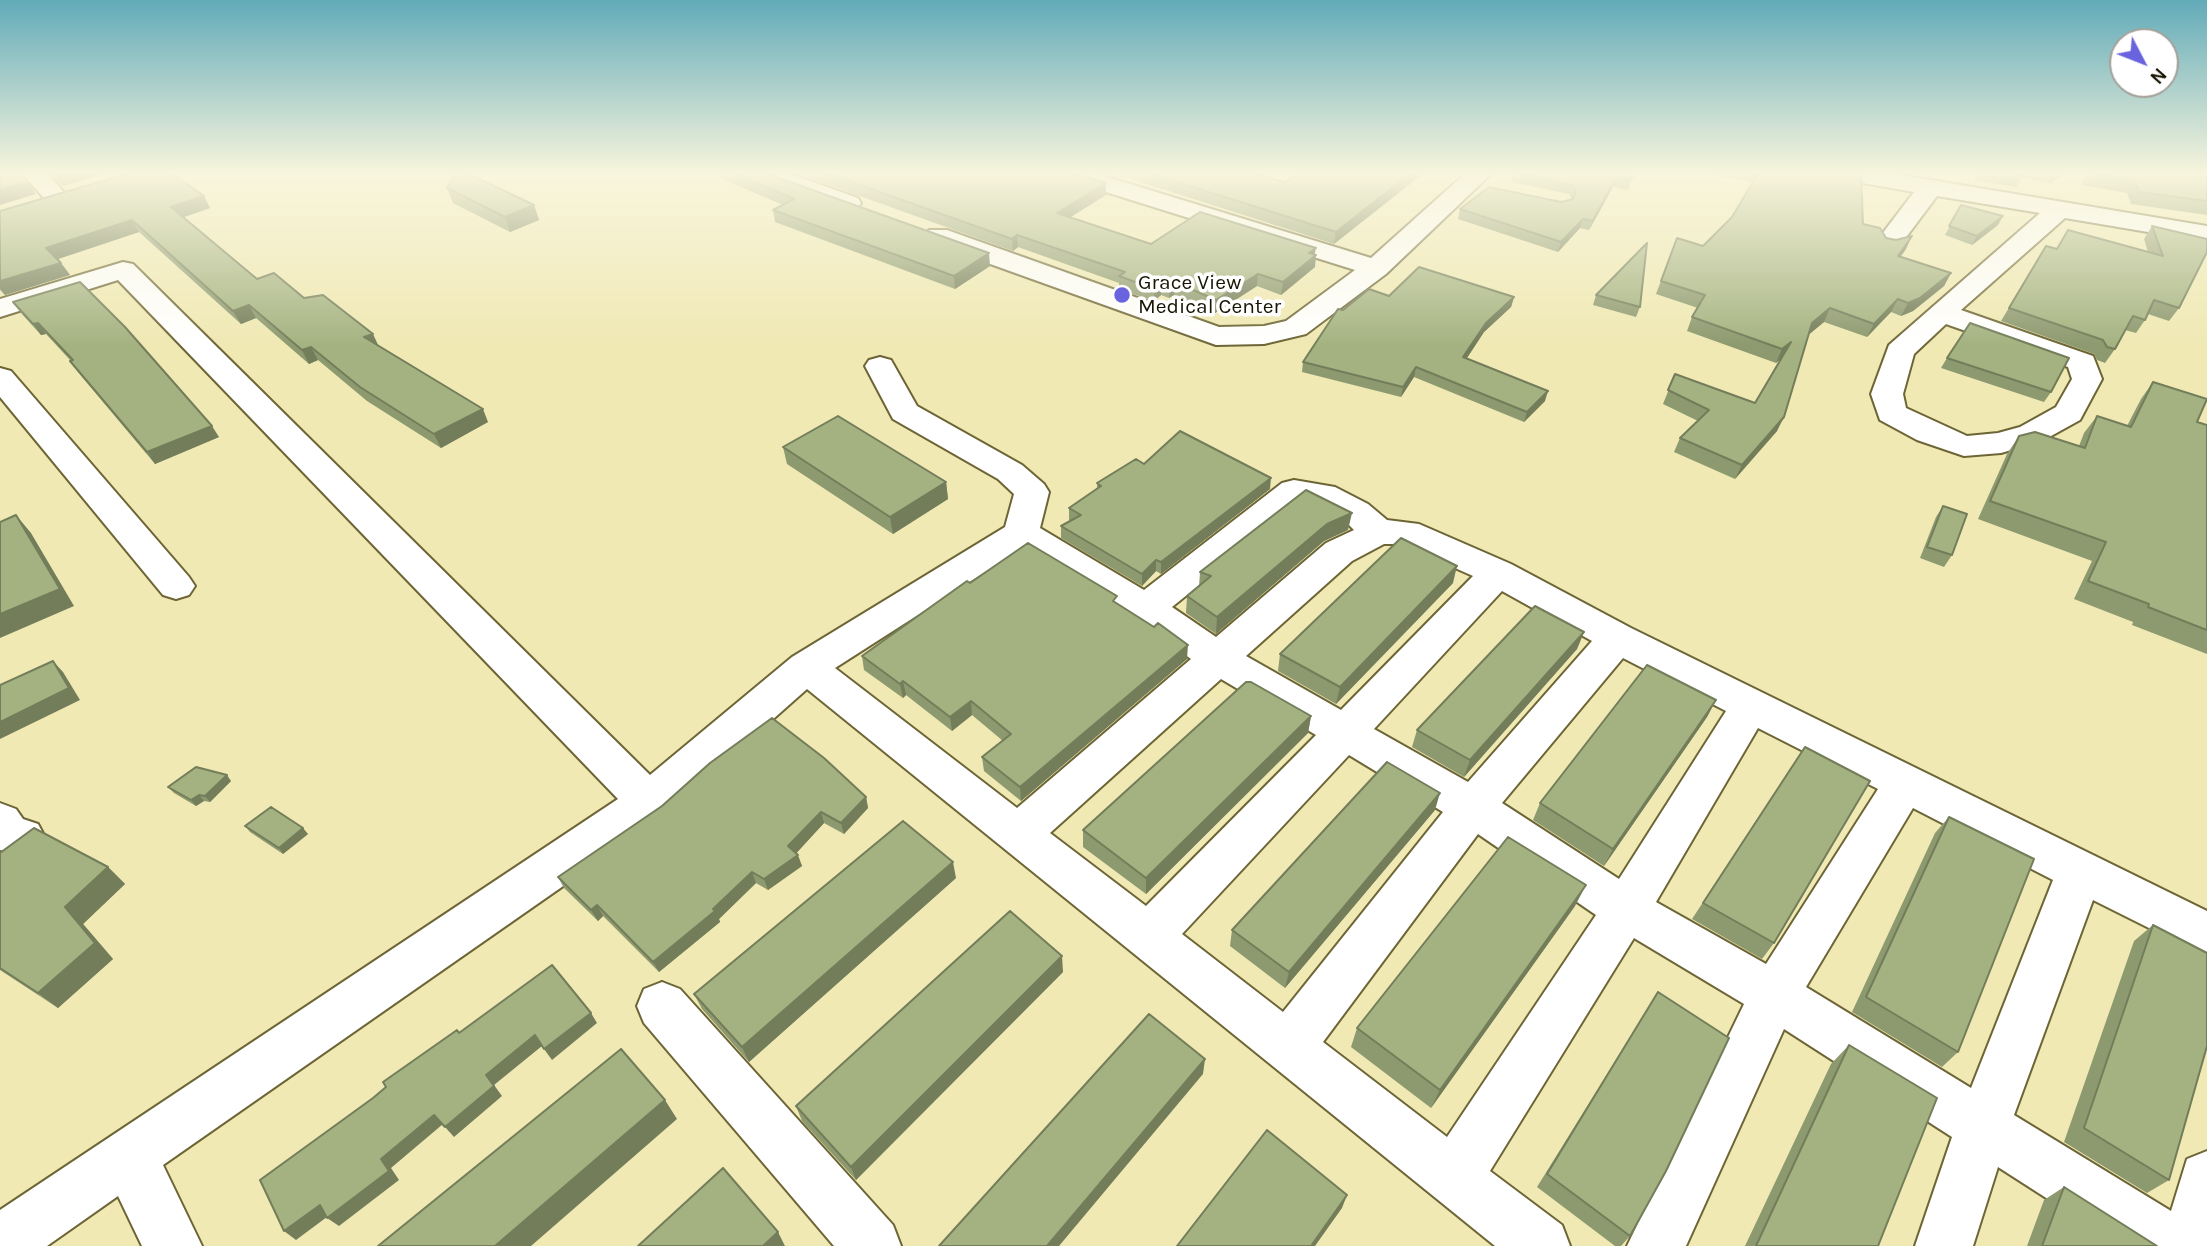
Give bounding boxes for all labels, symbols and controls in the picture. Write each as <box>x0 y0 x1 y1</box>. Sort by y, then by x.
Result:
north arrow <box>2109 28 2179 98</box>
text: N <box>2145 63 2171 88</box>
place label: Grace View Medical Center <box>1138 270 1281 320</box>
marker: Grace View Medical Center <box>1112 285 1132 305</box>

